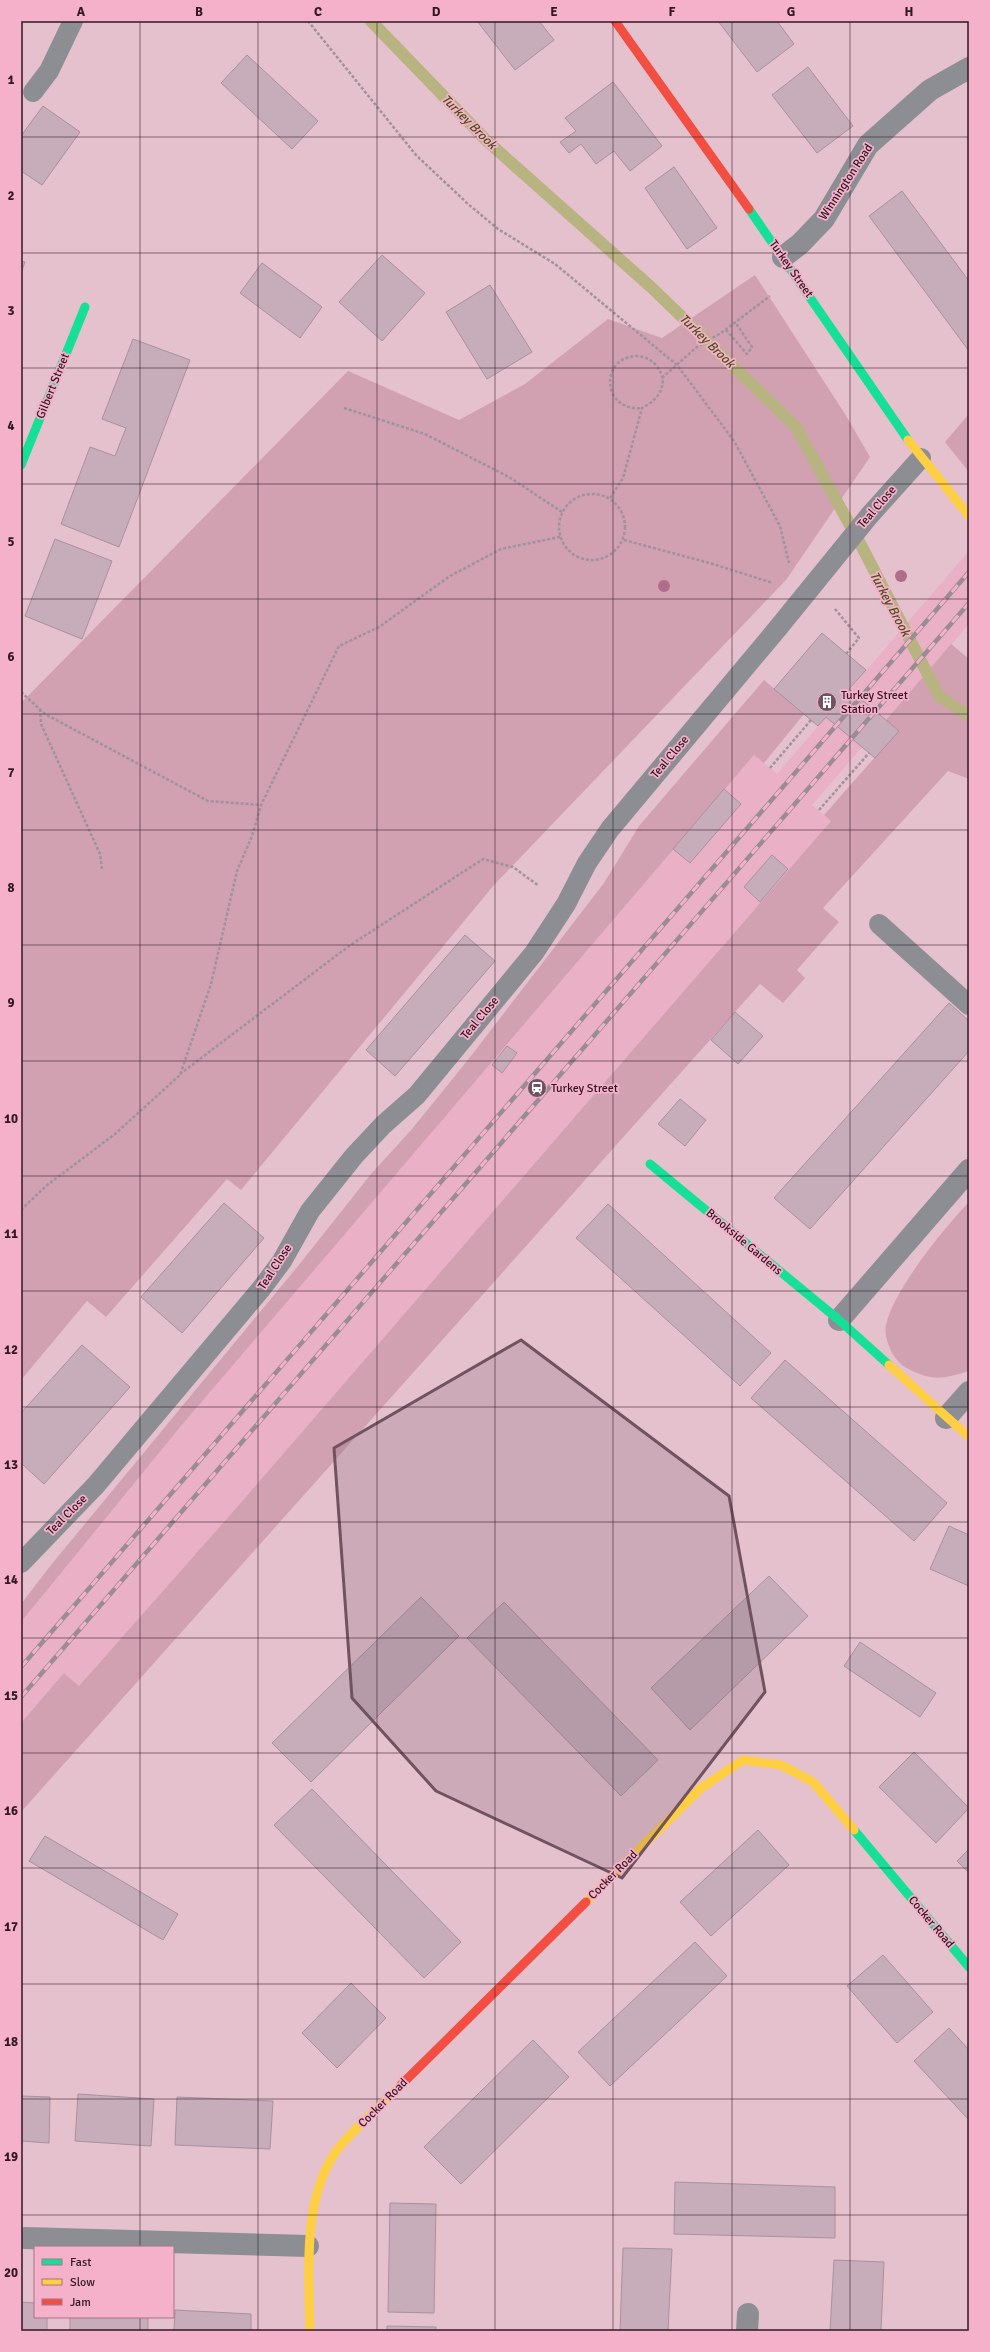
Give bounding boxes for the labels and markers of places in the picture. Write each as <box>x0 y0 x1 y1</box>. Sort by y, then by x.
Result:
place label: Turkey Street Station <box>841 688 908 717</box>
building icon: Turkey Street Station <box>816 691 838 713</box>
station icon: Turkey Street <box>526 1077 548 1099</box>
place label: Turkey Street <box>551 1081 618 1096</box>

